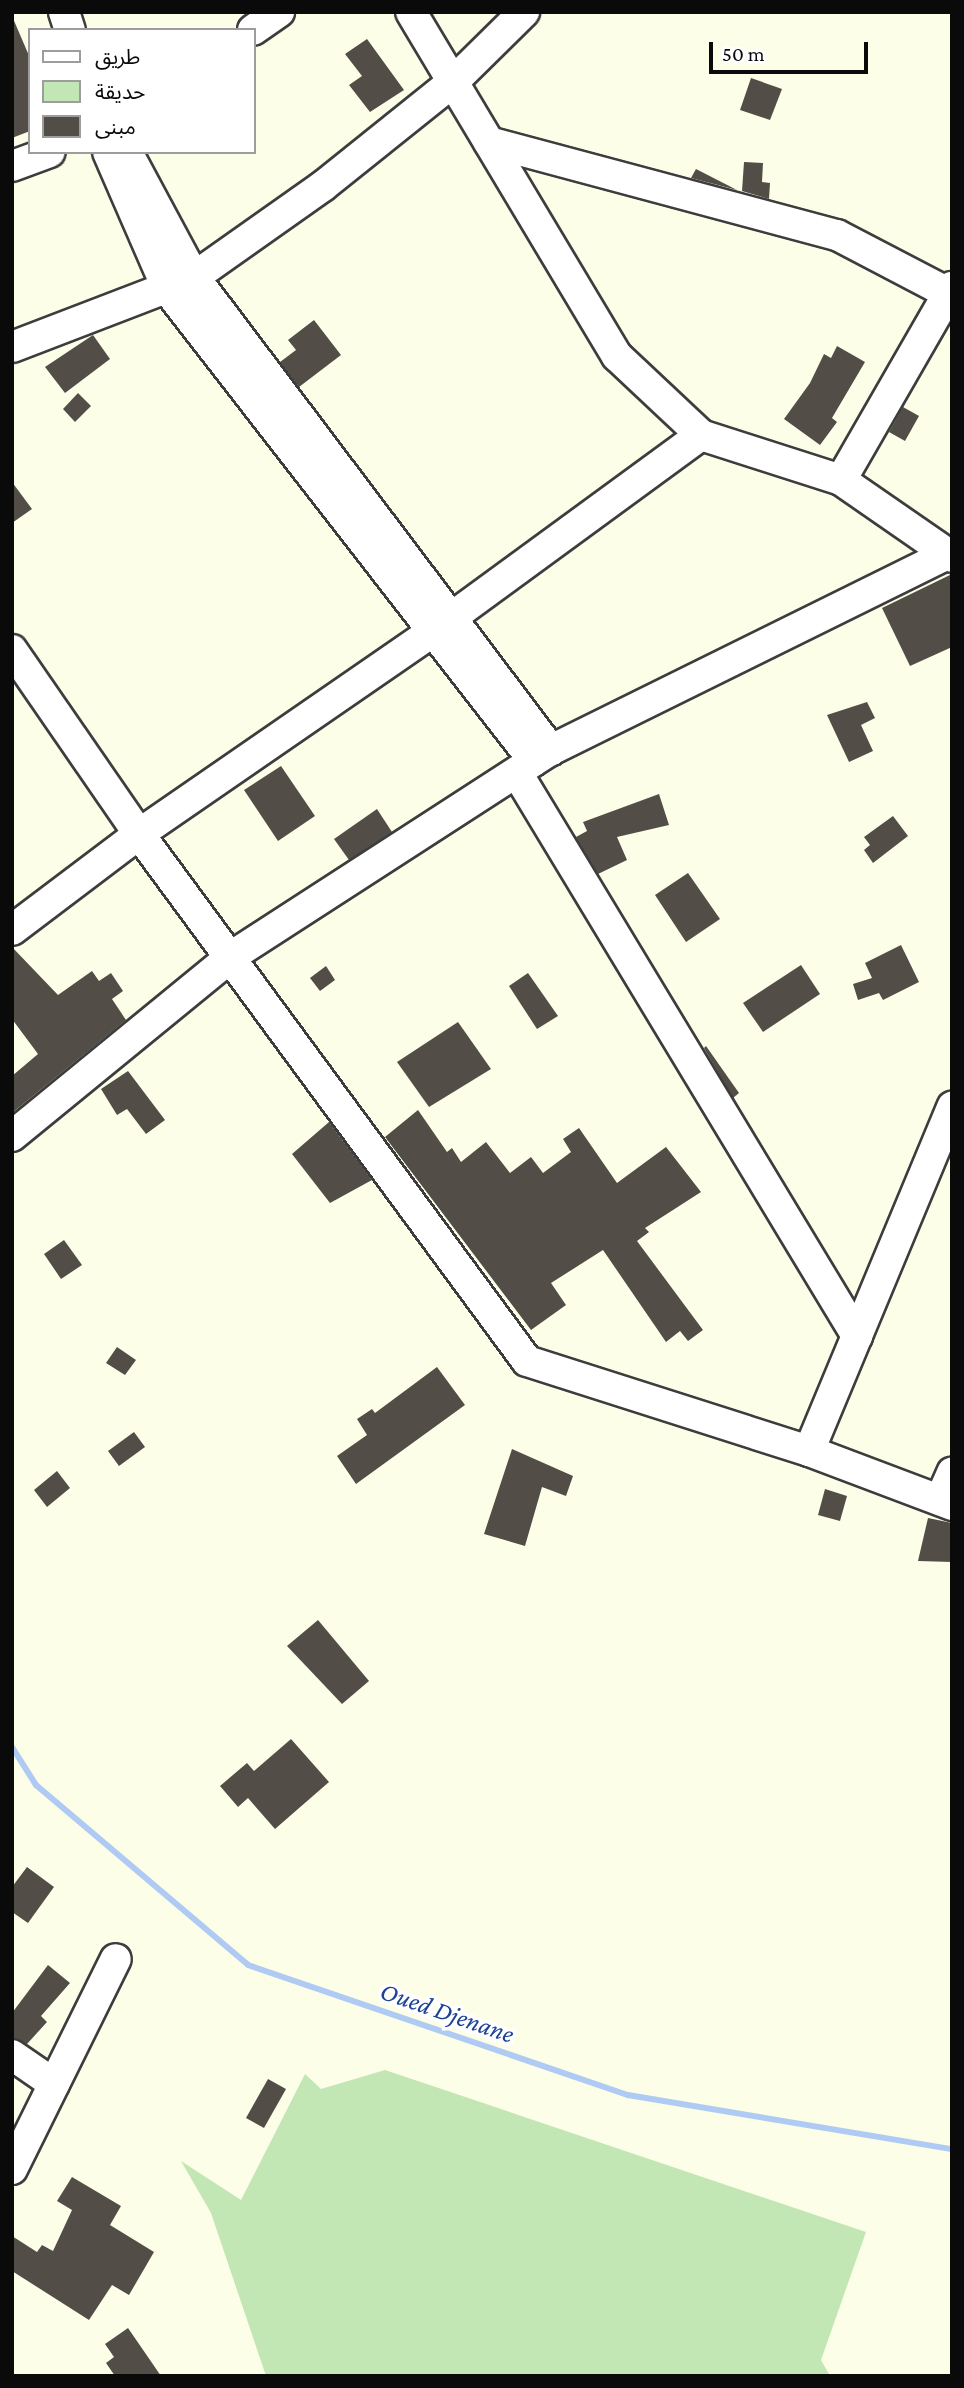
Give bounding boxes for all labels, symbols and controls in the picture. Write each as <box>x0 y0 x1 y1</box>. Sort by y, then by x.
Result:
legend <box>28 28 256 154</box>
scale bar <box>712 28 871 72</box>
text: 50 m <box>722 42 765 66</box>
text: طريق <box>95 45 140 69</box>
text: حديقة <box>95 80 145 104</box>
text: مبنى <box>95 115 136 139</box>
water label: Oued Djenane <box>376 1976 518 2050</box>

